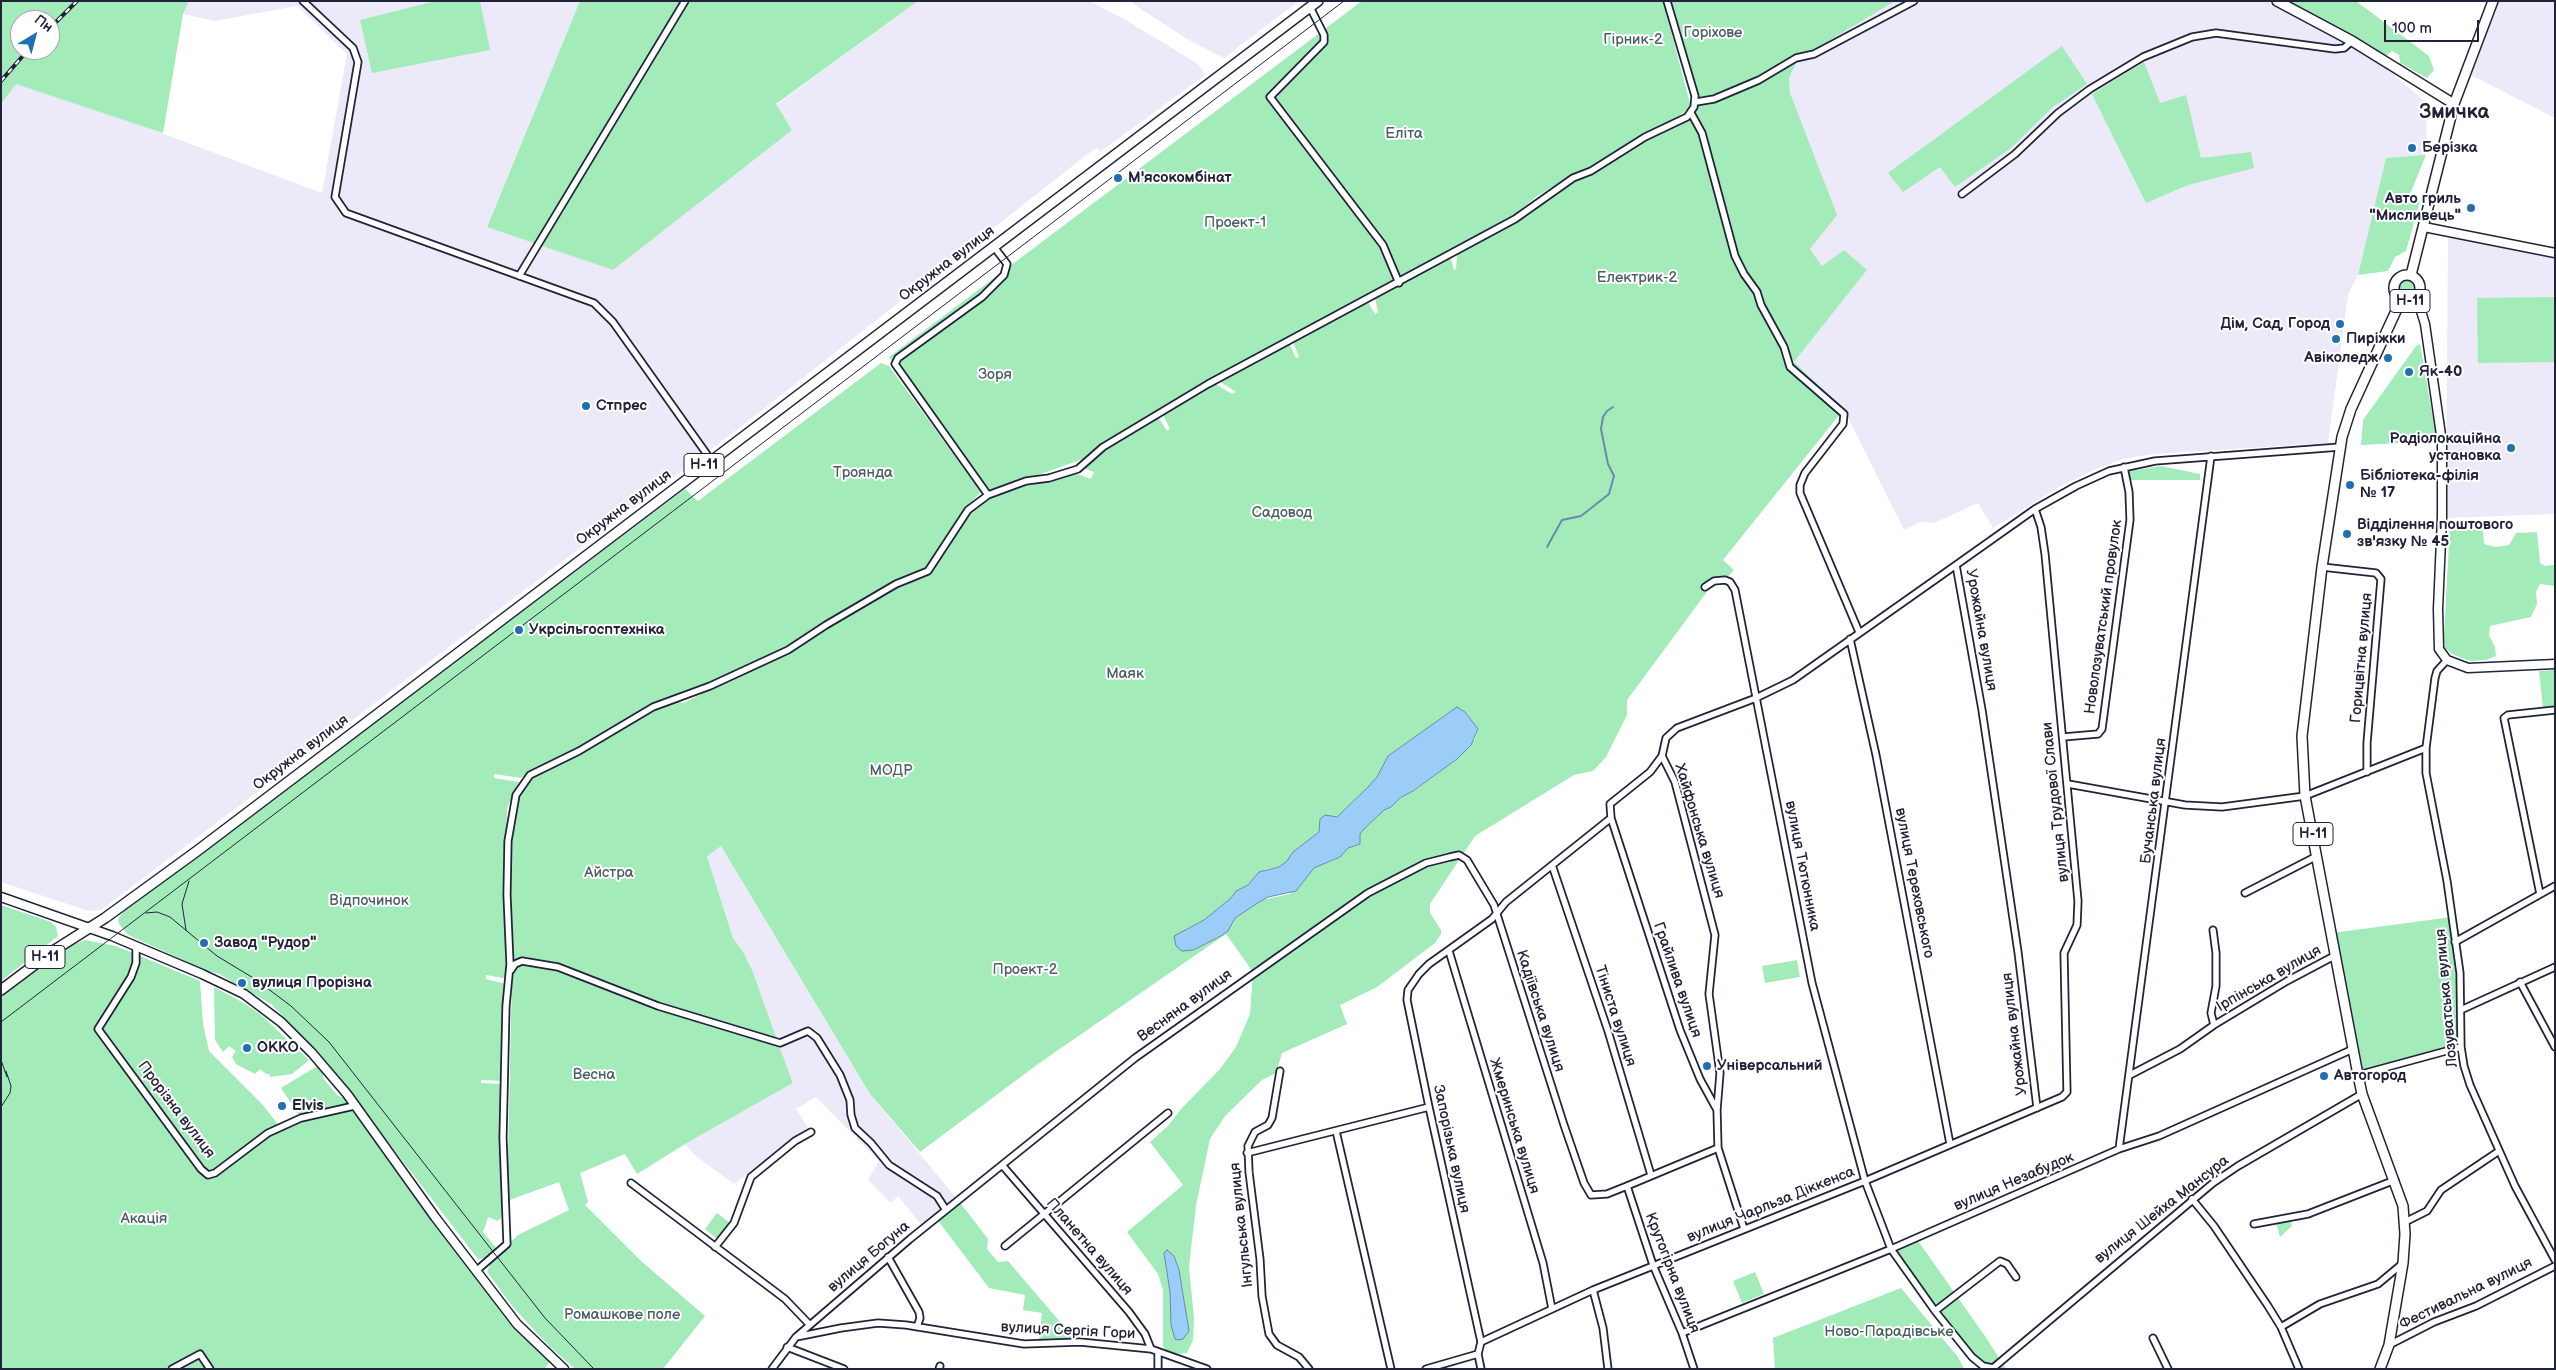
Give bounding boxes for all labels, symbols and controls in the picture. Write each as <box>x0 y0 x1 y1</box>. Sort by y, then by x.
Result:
north arrow <box>10 10 60 60</box>
scale bar <box>2386 10 2481 42</box>
text: Пн <box>31 11 56 36</box>
text: 100 m <box>2392 19 2432 38</box>
park label: Горіхове <box>1684 24 1742 42</box>
park label: Гірник-2 <box>1603 31 1663 49</box>
district label: Змичка <box>2419 101 2489 125</box>
park label: Еліта <box>1385 125 1423 143</box>
place label: Берізка <box>2422 139 2477 157</box>
marker: Берізка <box>2406 142 2418 154</box>
place label: М'ясокомбінат <box>1128 169 1232 187</box>
marker: М'ясокомбінат <box>1112 172 1124 184</box>
place label: Авто гриль "Мисливець" <box>2369 190 2461 225</box>
marker: Авто гриль "Мисливець" <box>2465 202 2477 214</box>
park label: Проект-1 <box>1204 214 1266 232</box>
street label: Окружна вулиця <box>896 222 998 306</box>
park label: Електрик-2 <box>1597 269 1677 287</box>
road number: Н-11 <box>2390 290 2430 312</box>
place label: Дім, Сад, Город <box>2221 315 2330 333</box>
marker: Дім, Сад, Город <box>2334 318 2346 330</box>
place label: Пиріжки <box>2346 330 2406 348</box>
marker: Пиріжки <box>2330 333 2342 345</box>
place label: Авіколедж <box>2304 349 2378 367</box>
marker: Авіколедж <box>2382 352 2394 364</box>
place label: Як-40 <box>2419 363 2462 381</box>
park label: Зоря <box>978 366 1012 384</box>
marker: Як-40 <box>2403 366 2415 378</box>
place label: Стпрес <box>596 397 647 415</box>
marker: Стпрес <box>580 400 592 412</box>
place label: Радіолокаційна установка <box>2390 430 2501 465</box>
marker: Радіолокаційна установка <box>2505 442 2517 454</box>
road number: Н-11 <box>684 454 724 476</box>
park label: Троянда <box>833 464 893 482</box>
street label: Окружна вулиця <box>573 466 675 550</box>
place label: Бібліотека-філія № 17 <box>2360 467 2479 502</box>
marker: Бібліотека-філія № 17 <box>2344 479 2356 491</box>
park label: Садовод <box>1252 504 1312 522</box>
place label: Відділення поштового зв'язку № 45 <box>2357 516 2513 551</box>
street label: Новолозуватський провулок <box>2081 519 2127 715</box>
marker: Відділення поштового зв'язку № 45 <box>2341 528 2353 540</box>
street label: Урожайна вулиця <box>1961 568 2001 692</box>
street label: Горицвітна вулиця <box>2347 592 2377 724</box>
place label: Укрсільгосптехніка <box>529 621 665 639</box>
marker: Укрсільгосптехніка <box>513 624 525 636</box>
park label: Маяк <box>1106 665 1144 683</box>
street label: Окружна вулиця <box>250 711 352 795</box>
street label: вулиця Трудової Слави <box>2039 721 2073 883</box>
street label: Бучанська вулиця <box>2137 737 2171 865</box>
park label: МОДР <box>870 762 912 780</box>
street label: Хайфонська вулиця <box>1670 762 1728 900</box>
street label: вулиця Тютюнника <box>1781 799 1823 933</box>
street label: вулиця Тереховського <box>1891 806 1937 960</box>
road number: Н-11 <box>2293 822 2333 846</box>
park label: Айстра <box>584 864 634 882</box>
park label: Відпочинок <box>329 892 409 910</box>
street label: Грайлива вулиця <box>1649 920 1705 1040</box>
street label: Лозуватська вулиця <box>2432 928 2462 1068</box>
place label: Завод "Рудор" <box>214 934 317 952</box>
marker: Завод "Рудор" <box>198 937 210 949</box>
street label: Ірпінська вулиця <box>2213 942 2325 1016</box>
road number: Н-11 <box>25 946 65 969</box>
street label: Кадіївська вулиця <box>1512 948 1568 1074</box>
park label: Проект-2 <box>992 961 1058 979</box>
street label: Тіниста вулиця <box>1590 963 1640 1069</box>
street label: Весняна вулиця <box>1134 966 1236 1046</box>
street label: Урожайна вулиця <box>1999 972 2031 1096</box>
place label: вулиця Прорізна <box>252 974 372 992</box>
marker: вулиця Прорізна <box>236 977 248 989</box>
place label: ОККО <box>257 1039 299 1057</box>
marker: ОККО <box>241 1042 253 1054</box>
street label: Жмеринська вулиця <box>1485 1056 1543 1196</box>
place label: Універсальний <box>1717 1057 1822 1075</box>
street label: Прорізна вулиця <box>134 1058 218 1162</box>
marker: Універсальний <box>1701 1060 1713 1072</box>
park label: Весна <box>573 1066 615 1084</box>
place label: Автогород <box>2334 1067 2406 1085</box>
marker: Автогород <box>2318 1070 2330 1082</box>
street label: Запорізька вулиця <box>1429 1083 1473 1215</box>
place label: Elvis <box>292 1097 324 1115</box>
marker: Elvis <box>276 1100 288 1112</box>
street label: вулиця Незабудок <box>1951 1149 2077 1215</box>
street label: вулиця Шейха Мансура <box>2091 1152 2233 1268</box>
street label: Інгульська вулиця <box>1226 1162 1258 1288</box>
street label: вулиця Чарльза Діккенса <box>1684 1163 1858 1247</box>
street label: Планетна вулиця <box>1042 1195 1136 1299</box>
park label: Акація <box>121 1210 167 1228</box>
street label: Крутогірна вулиця <box>1641 1210 1703 1336</box>
street label: вулиця Богуна <box>824 1218 914 1296</box>
street label: Фестивальна вулиця <box>2397 1254 2535 1334</box>
park label: Ромашкове поле <box>564 1306 680 1324</box>
street label: вулиця Сергія Гори <box>1000 1318 1136 1344</box>
park label: Ново-Парадівське <box>1824 1323 1954 1341</box>

